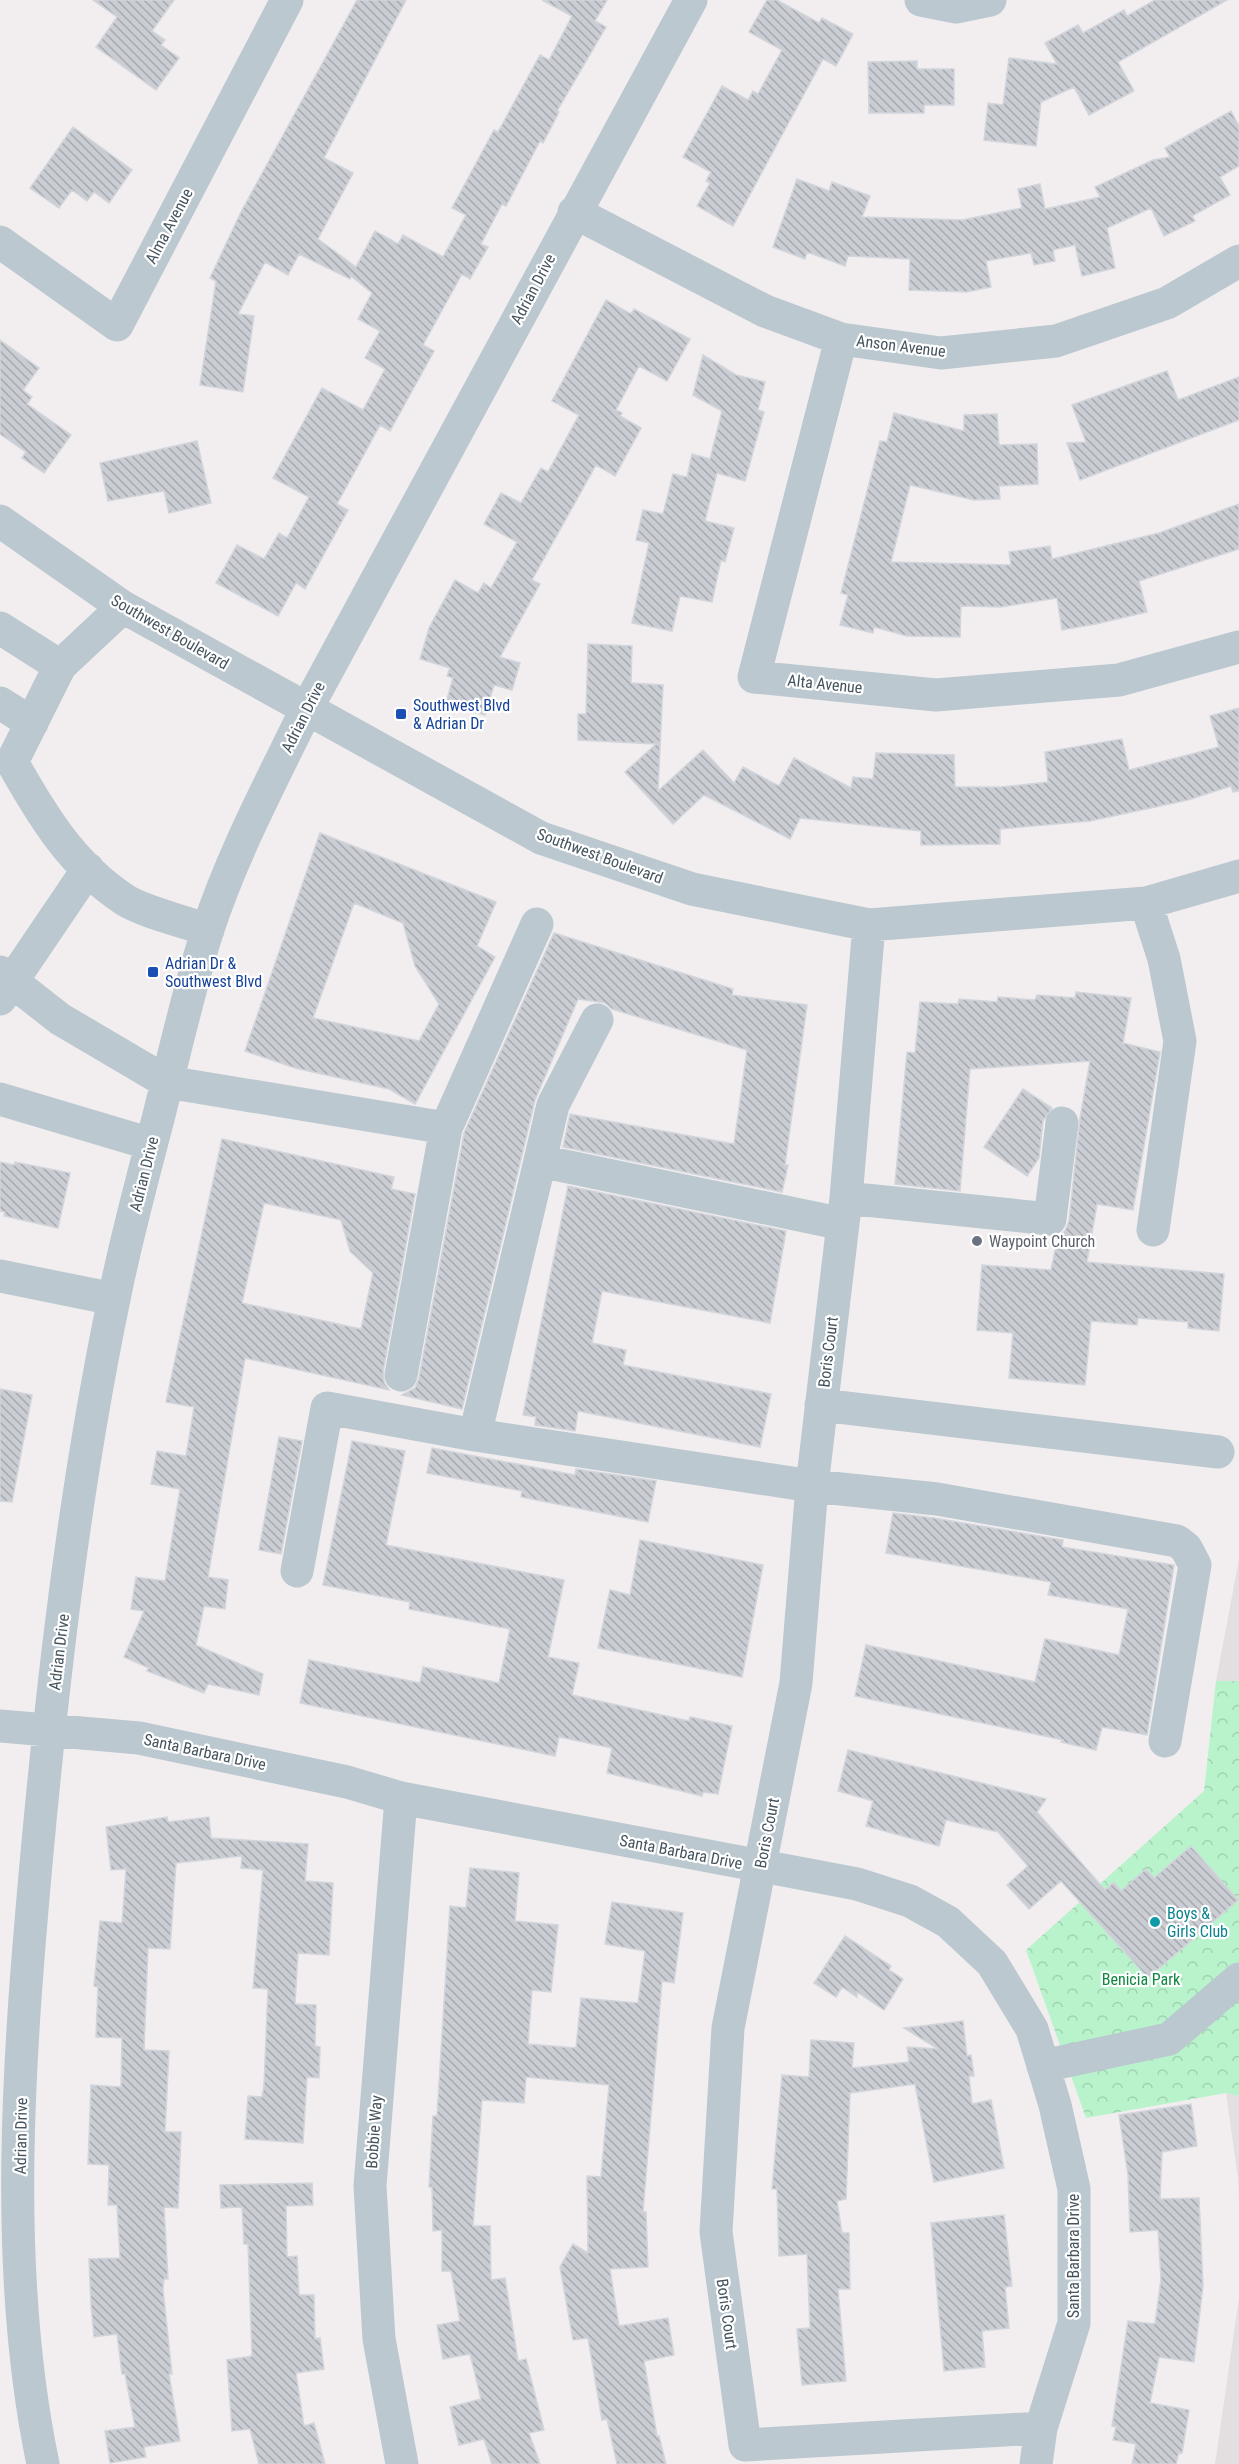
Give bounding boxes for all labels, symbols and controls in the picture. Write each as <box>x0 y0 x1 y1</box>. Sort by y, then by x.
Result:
street label: Alma Avenue <box>141 185 197 267</box>
street label: Adrian Drive <box>507 251 559 327</box>
street label: Anson Avenue <box>855 331 947 361</box>
street label: Southwest Boulevard <box>108 591 232 673</box>
street label: Alta Avenue <box>787 671 863 697</box>
street label: Adrian Drive <box>277 679 329 755</box>
place label: Southwest Blvd & Adrian Dr <box>413 696 510 733</box>
marker: Southwest Blvd & Adrian Dr <box>394 707 408 721</box>
street label: Southwest Boulevard <box>534 824 666 888</box>
place label: Adrian Dr & Southwest Blvd <box>165 954 262 991</box>
marker: Adrian Dr & Southwest Blvd <box>146 965 160 979</box>
street label: Adrian Drive <box>126 1134 162 1214</box>
place label: Waypoint Church <box>989 1232 1095 1251</box>
marker: Waypoint Church <box>970 1234 984 1248</box>
street label: Boris Court <box>814 1315 842 1388</box>
street label: Adrian Drive <box>45 1613 73 1691</box>
street label: Santa Barbara Drive <box>142 1730 268 1774</box>
street label: Boris Court <box>751 1796 783 1870</box>
street label: Santa Barbara Drive <box>618 1831 744 1873</box>
place label: Boys & Girls Club <box>1167 1904 1228 1941</box>
marker: Boys & Girls Club <box>1148 1915 1162 1929</box>
park label: Benicia Park <box>1102 1970 1181 1989</box>
street label: Bobbie Way <box>362 2094 386 2169</box>
street label: Adrian Drive <box>11 2097 31 2175</box>
street label: Santa Barbara Drive <box>1064 2194 1083 2318</box>
street label: Boris Court <box>713 2277 741 2351</box>

